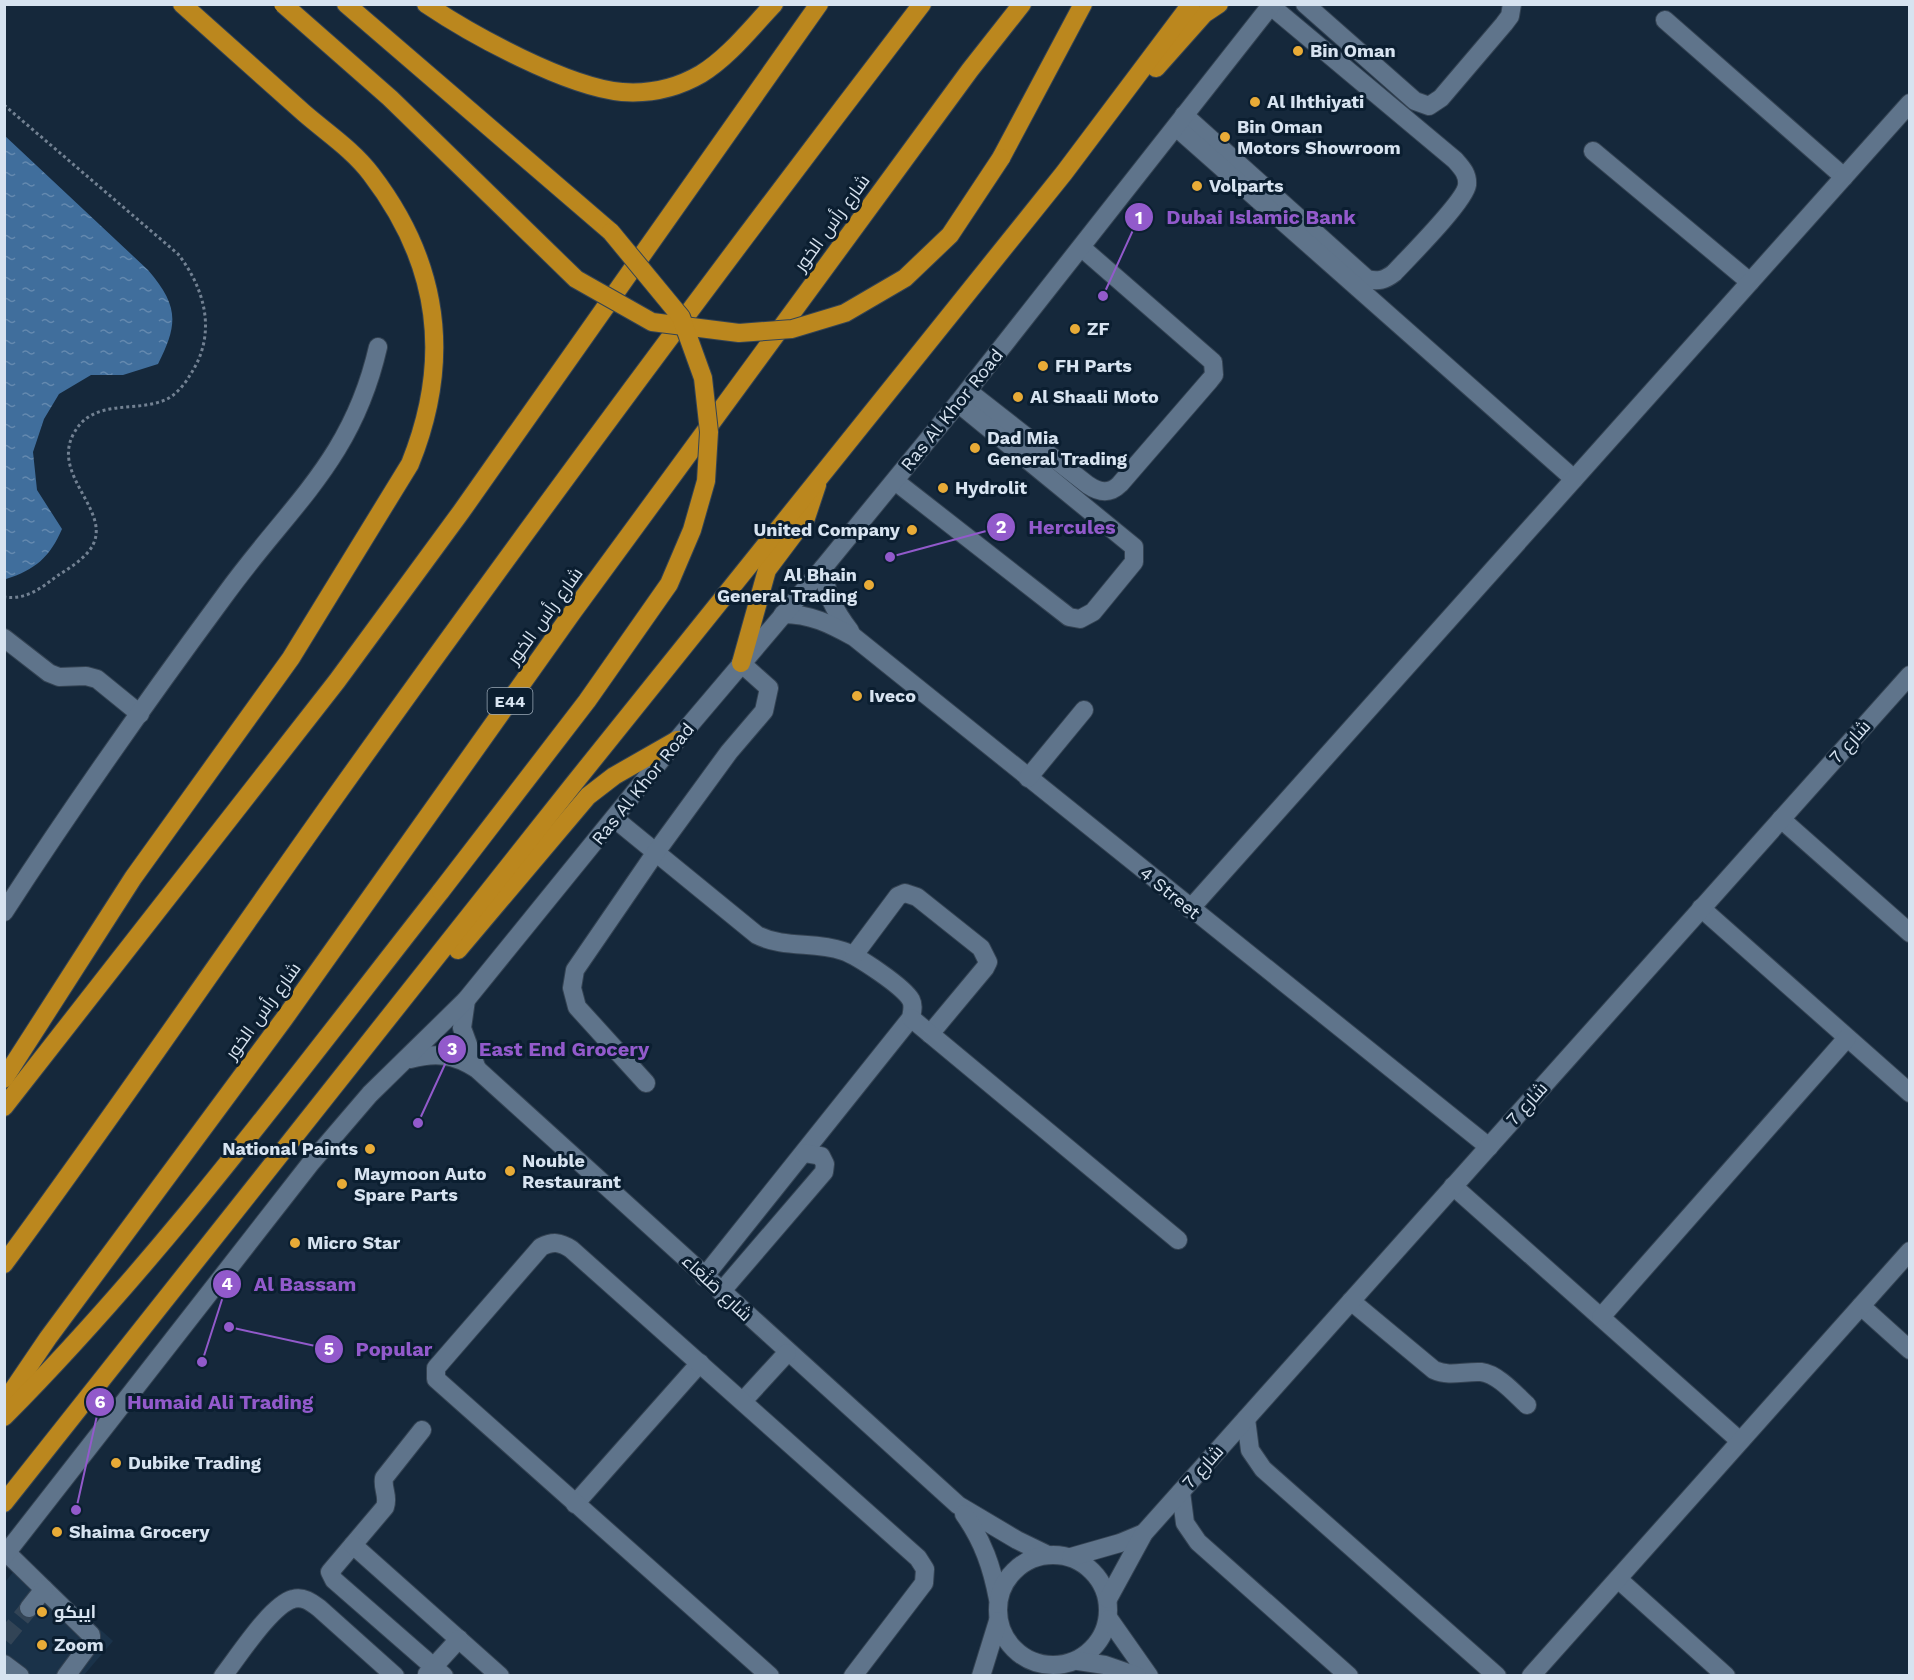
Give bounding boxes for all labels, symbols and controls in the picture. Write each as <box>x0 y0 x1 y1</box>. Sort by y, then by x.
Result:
place label: Bin Oman <box>1310 40 1396 61</box>
marker: Bin Oman <box>1291 44 1305 58</box>
place label: Al Ihthiyati <box>1267 91 1364 112</box>
marker: Al Ihthiyati <box>1248 95 1262 109</box>
place label: Bin Oman Motors Showroom <box>1237 116 1401 158</box>
marker: Bin Oman Motors Showroom <box>1218 130 1232 144</box>
street label: شارع رأس الخور <box>789 170 875 277</box>
place label: Volparts <box>1209 175 1284 196</box>
marker: Volparts <box>1190 179 1204 193</box>
callout: Dubai Islamic Bank <box>1124 198 1367 236</box>
text: Dubai Islamic Bank <box>1166 205 1356 229</box>
text: 1 <box>1135 207 1143 228</box>
place label: ZF <box>1087 318 1109 339</box>
marker: ZF <box>1068 322 1082 336</box>
street label: Ras Al Khor Road <box>896 345 1007 475</box>
place label: FH Parts <box>1055 355 1132 376</box>
marker: FH Parts <box>1036 359 1050 373</box>
place label: Al Shaali Moto <box>1030 386 1159 407</box>
marker: Al Shaali Moto <box>1011 390 1025 404</box>
place label: Dad Mia General Trading <box>987 427 1128 469</box>
marker: Dad Mia General Trading <box>968 441 982 455</box>
place label: Hydrolit <box>955 477 1027 498</box>
marker: Hydrolit <box>936 481 950 495</box>
callout: Hercules <box>986 508 1127 546</box>
text: Hercules <box>1028 515 1116 539</box>
text: 2 <box>996 516 1006 537</box>
place label: United Company <box>754 519 901 540</box>
marker: United Company <box>905 523 919 537</box>
street label: شارع رأس الخور <box>502 563 588 670</box>
place label: Al Bhain General Trading <box>717 564 858 606</box>
marker: Al Bhain General Trading <box>862 578 876 592</box>
place label: Iveco <box>869 685 916 706</box>
road number: E44 <box>488 688 532 714</box>
marker: Iveco <box>850 689 864 703</box>
street label: شارع 7 <box>1825 716 1876 769</box>
street label: Ras Al Khor Road <box>587 719 698 849</box>
street label: 4 Street <box>1136 862 1205 923</box>
street label: شارع رأس الخور <box>220 958 306 1065</box>
callout: East End Grocery <box>437 1030 661 1068</box>
text: East End Grocery <box>479 1037 650 1061</box>
text: 3 <box>447 1038 457 1059</box>
street label: شارع 7 <box>1502 1078 1553 1131</box>
place label: National Paints <box>222 1138 358 1159</box>
marker: National Paints <box>363 1142 377 1156</box>
place label: Nouble Restaurant <box>522 1150 621 1192</box>
place label: Maymoon Auto Spare Parts <box>354 1163 487 1205</box>
marker: Nouble Restaurant <box>503 1164 517 1178</box>
marker: Maymoon Auto Spare Parts <box>335 1177 349 1191</box>
place label: Micro Star <box>307 1232 400 1253</box>
marker: Micro Star <box>288 1236 302 1250</box>
street label: شارع صَنْعَاء <box>677 1250 757 1327</box>
callout: Al Bassam <box>212 1265 369 1303</box>
text: Al Bassam <box>254 1272 356 1296</box>
text: 4 <box>221 1273 233 1294</box>
callout: Popular <box>314 1330 445 1368</box>
text: Popular <box>356 1337 433 1361</box>
text: 5 <box>324 1338 334 1359</box>
callout: Humaid Ali Trading <box>85 1383 326 1421</box>
text: Humaid Ali Trading <box>127 1390 314 1414</box>
text: 6 <box>94 1391 106 1412</box>
street label: شارع 7 <box>1178 1441 1229 1494</box>
place label: Dubike Trading <box>128 1452 262 1473</box>
marker: Dubike Trading <box>109 1456 123 1470</box>
place label: Shaima Grocery <box>69 1521 211 1542</box>
marker: Shaima Grocery <box>50 1525 64 1539</box>
place label: ايبكو <box>54 1601 96 1623</box>
marker: ايبكو <box>35 1605 49 1619</box>
place label: Zoom <box>54 1634 104 1655</box>
marker: Zoom <box>35 1638 49 1652</box>

